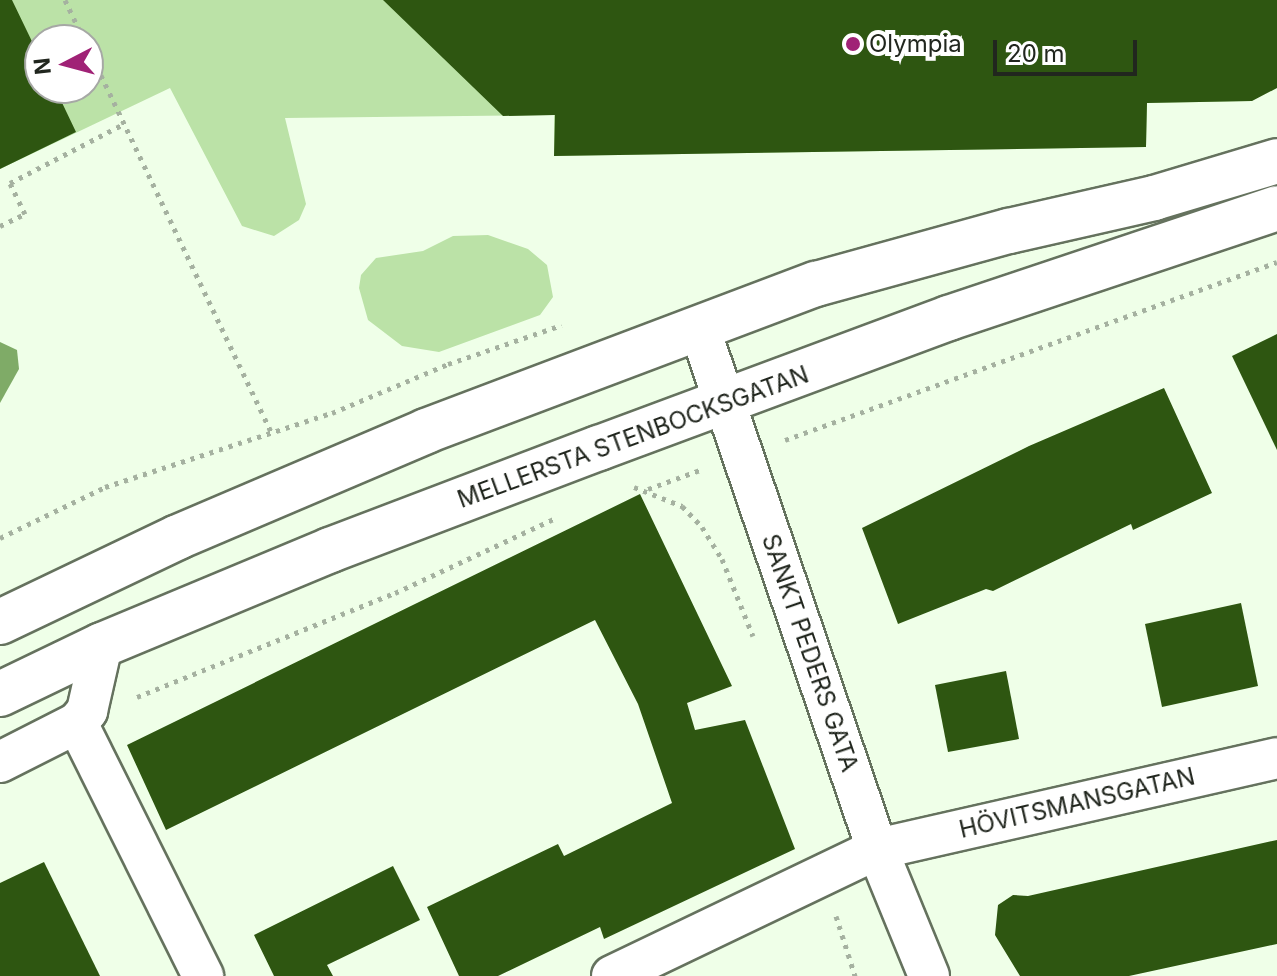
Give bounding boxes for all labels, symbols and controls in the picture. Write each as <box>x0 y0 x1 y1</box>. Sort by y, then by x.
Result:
north arrow <box>24 24 104 104</box>
scale bar <box>997 24 1141 74</box>
place label: Olympia <box>869 30 962 58</box>
marker: Olympia <box>844 35 862 53</box>
text: 20 m <box>1007 39 1065 68</box>
text: N <box>28 57 56 76</box>
street label: MELLERSTA STENBOCKSGATAN <box>454 360 812 514</box>
street label: SANKT PEDERS GATA <box>756 530 864 776</box>
street label: HÖVITSMANSGATAN <box>956 762 1198 844</box>

